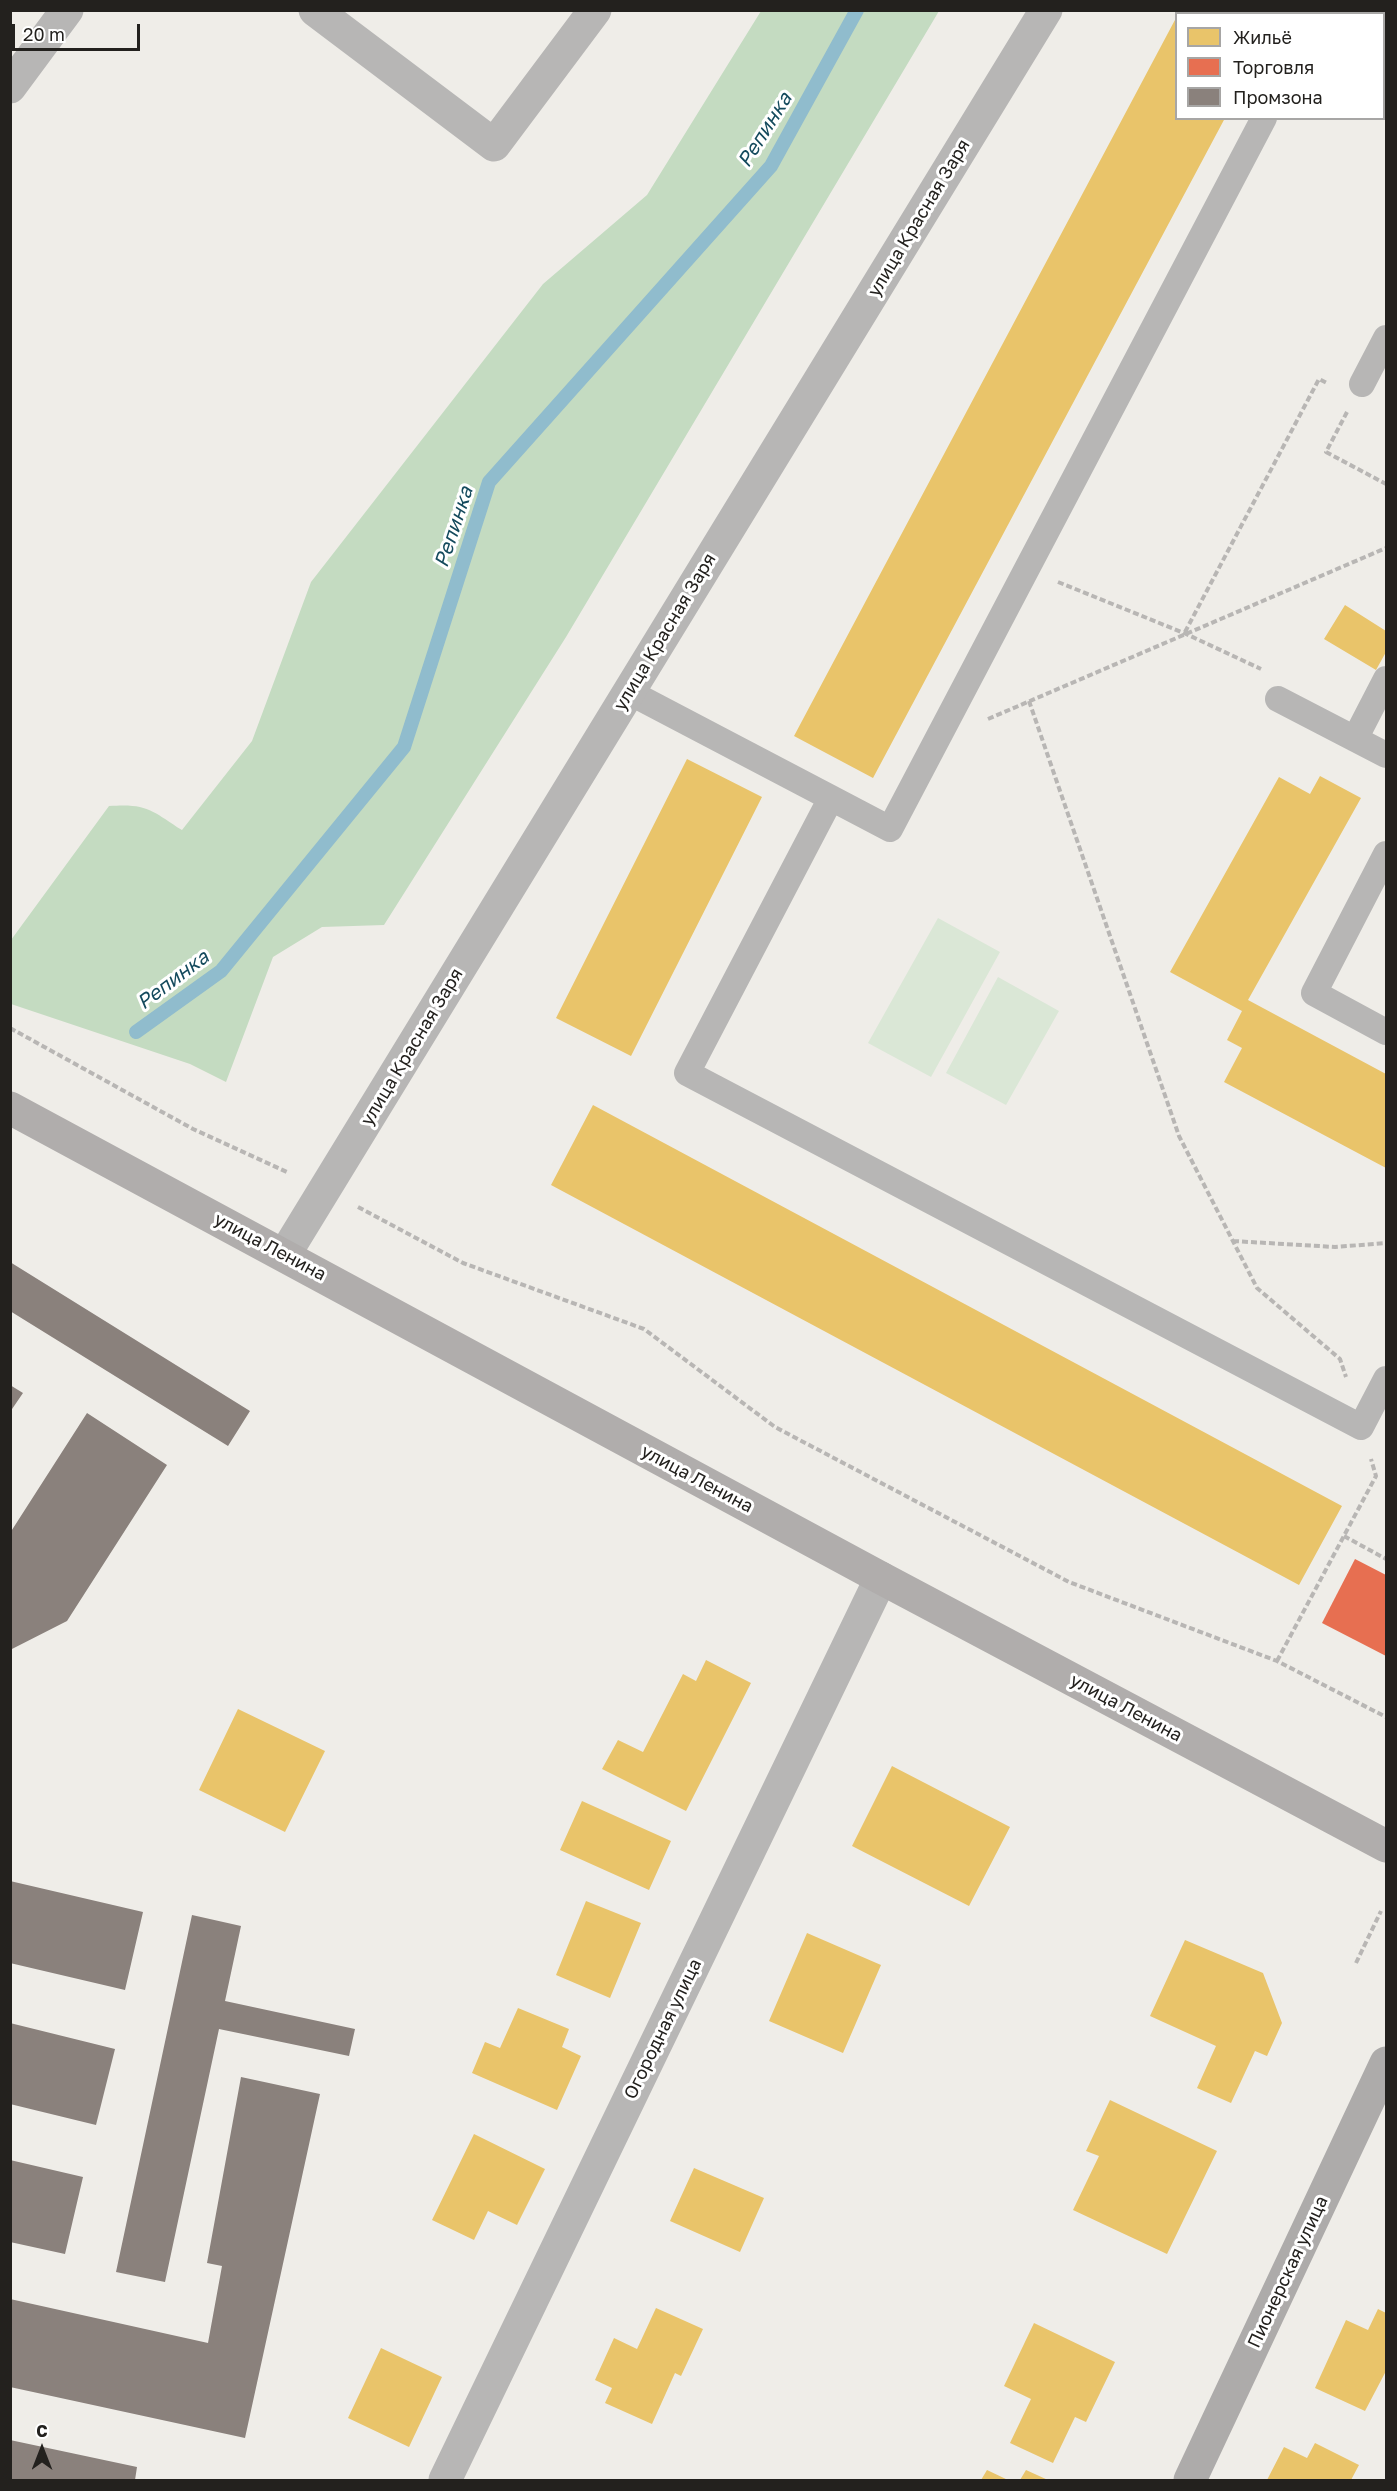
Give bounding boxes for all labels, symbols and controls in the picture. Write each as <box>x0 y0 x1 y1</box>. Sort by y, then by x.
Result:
scale bar <box>15 12 142 50</box>
legend <box>1175 12 1385 120</box>
text: 20 m <box>23 23 65 45</box>
text: Жильё <box>1233 26 1292 48</box>
text: Торговля <box>1233 56 1314 78</box>
text: Промзона <box>1233 86 1323 108</box>
water label: Репинка <box>733 88 797 172</box>
street label: улица Красная Заря <box>863 135 975 301</box>
water label: Репинка <box>430 484 478 570</box>
street label: улица Красная Заря <box>609 549 721 715</box>
water label: Репинка <box>132 945 214 1015</box>
street label: улица Красная Заря <box>356 964 468 1130</box>
street label: улица Ленина <box>210 1208 330 1286</box>
street label: улица Ленина <box>637 1440 757 1518</box>
street label: улица Ленина <box>1066 1669 1186 1747</box>
street label: Огородная улица <box>620 1955 706 2103</box>
street label: Пионерская улица <box>1243 2192 1333 2352</box>
north arrow <box>12 2419 72 2479</box>
text: С <box>36 2421 48 2441</box>

